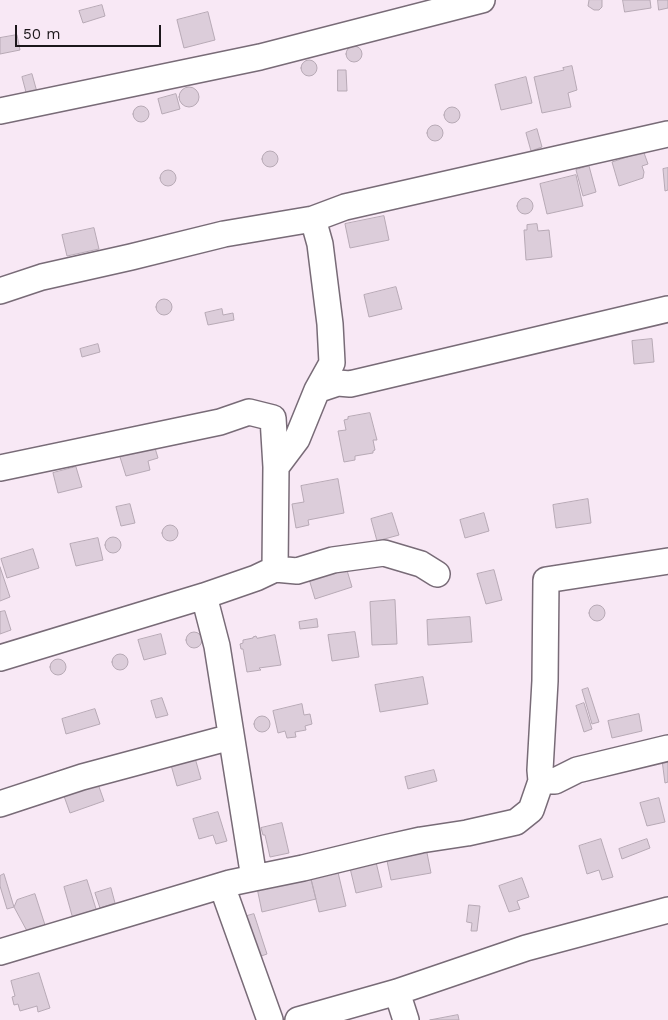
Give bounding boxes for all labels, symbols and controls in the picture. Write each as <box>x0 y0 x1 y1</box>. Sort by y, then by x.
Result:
scale bar <box>18 15 164 47</box>
text: 50 m <box>23 25 60 43</box>

